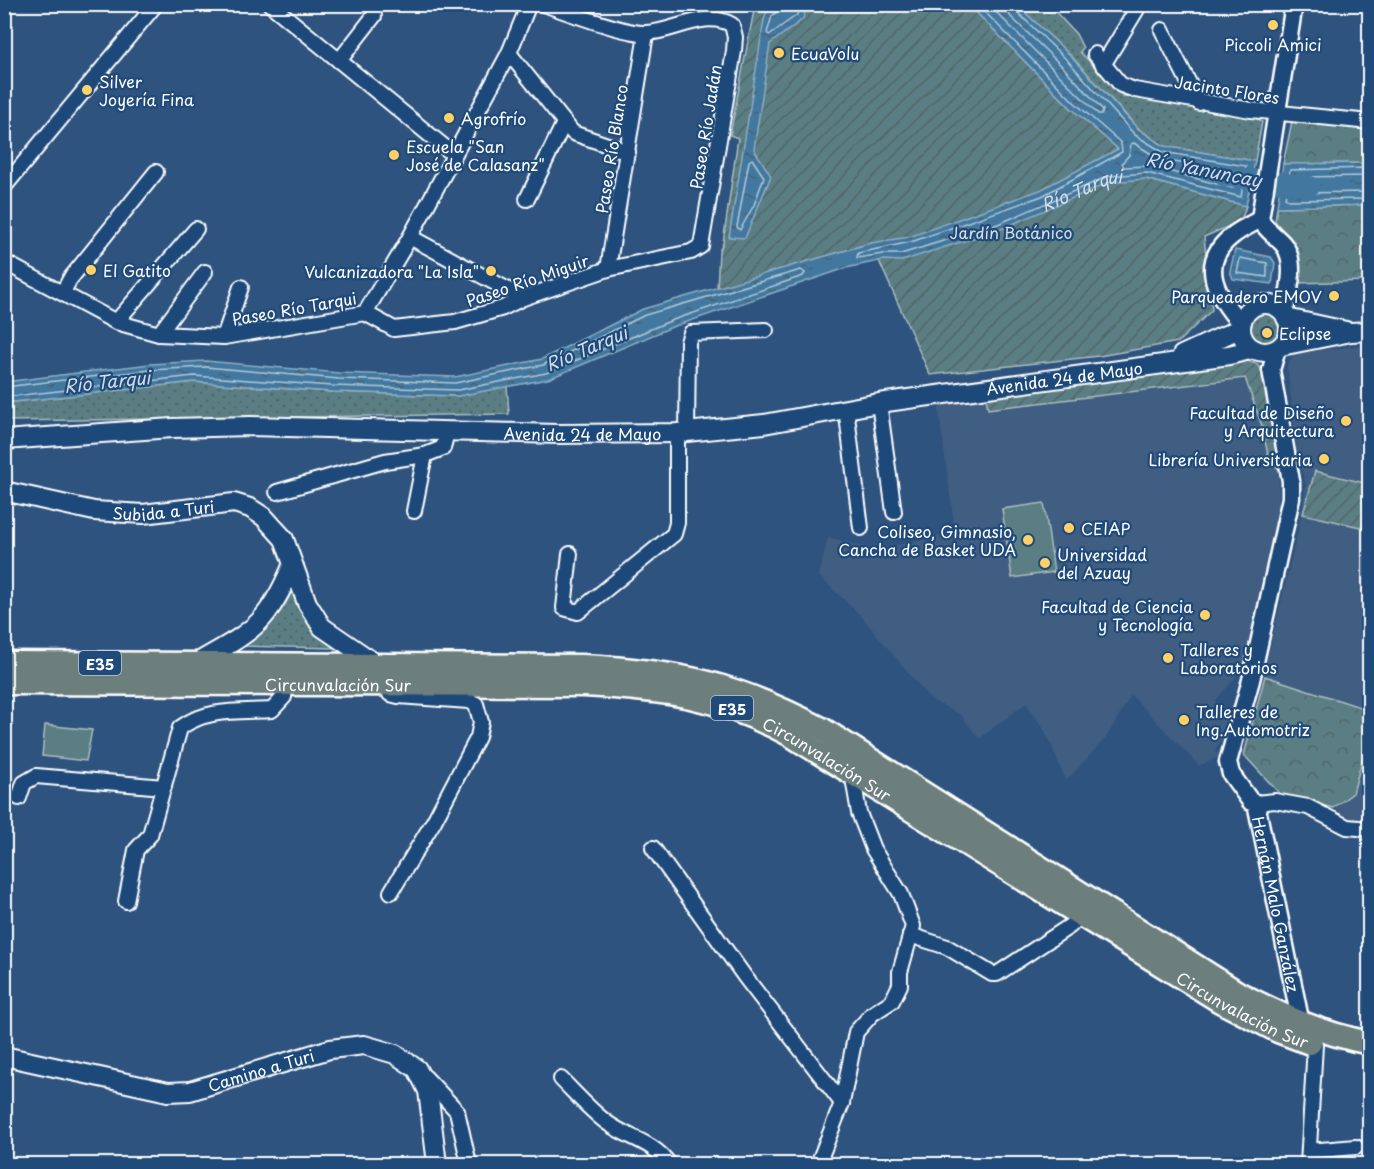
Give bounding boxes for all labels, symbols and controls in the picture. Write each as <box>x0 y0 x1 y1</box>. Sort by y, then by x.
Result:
marker: Piccoli Amici <box>1266 18 1280 32</box>
place label: Piccoli Amici <box>1224 32 1322 56</box>
place label: EcuaVolu <box>791 41 859 65</box>
marker: EcuaVolu <box>772 46 786 60</box>
street label: Paseo Río Jadán <box>683 63 727 191</box>
place label: Silver Joyería Fina <box>99 69 194 111</box>
street label: Jacinto Flores <box>1173 69 1281 109</box>
marker: Silver Joyería Fina <box>80 83 94 97</box>
street label: Paseo Río Blanco <box>589 83 633 215</box>
place label: Agrofrío <box>461 106 526 130</box>
marker: Agrofrío <box>442 111 456 125</box>
place label: Escuela "San José de Calasanz" <box>406 134 545 176</box>
water label: Río Yanuncay <box>1144 145 1266 194</box>
marker: Escuela "San José de Calasanz" <box>387 148 401 162</box>
water label: Río Tarqui <box>1036 161 1126 218</box>
park label: Jardín Botánico <box>950 220 1072 244</box>
street label: Paseo Río Miguir <box>462 248 592 312</box>
place label: El Gatito <box>103 258 171 282</box>
place label: Vulcanizadora "La Isla" <box>304 259 479 283</box>
marker: El Gatito <box>84 263 98 277</box>
marker: Vulcanizadora "La Isla" <box>484 264 498 278</box>
place label: Parqueadero EMOV <box>1171 284 1323 308</box>
street label: Paseo Río Tarqui <box>230 285 358 331</box>
marker: Parqueadero EMOV <box>1327 289 1341 303</box>
water label: Río Tarqui <box>541 318 634 377</box>
place label: Eclipse <box>1279 321 1331 345</box>
marker: Eclipse <box>1260 326 1274 340</box>
street label: Avenida 24 de Mayo <box>985 355 1144 400</box>
water label: Río Tarqui <box>63 363 154 399</box>
place label: Facultad de Diseño y Arquitectura <box>1189 400 1334 442</box>
marker: Facultad de Diseño y Arquitectura <box>1339 414 1353 428</box>
street label: Avenida 24 de Mayo <box>503 421 661 446</box>
place label: Librería Universitaria <box>1149 447 1312 471</box>
marker: Librería Universitaria <box>1317 452 1331 466</box>
street label: Subida a Turi <box>112 493 216 526</box>
place label: CEIAP <box>1081 516 1130 540</box>
place label: Coliseo, Gimnasio, Cancha de Basket UDA <box>838 519 1016 561</box>
marker: CEIAP <box>1062 521 1076 535</box>
marker: Coliseo, Gimnasio, Cancha de Basket UDA <box>1021 533 1035 547</box>
place label: Universidad del Azuay <box>1057 542 1147 584</box>
marker: Universidad del Azuay <box>1038 556 1052 570</box>
place label: Facultad de Ciencia y Tecnología <box>1041 594 1193 636</box>
marker: Facultad de Ciencia y Tecnología <box>1198 608 1212 622</box>
place label: Talleres y Laboratorios <box>1180 637 1277 679</box>
road number: E35 <box>79 651 121 675</box>
marker: Talleres y Laboratorios <box>1161 651 1175 665</box>
street label: Circunvalación Sur <box>265 672 412 696</box>
road number: E35 <box>711 696 753 720</box>
place label: Talleres de Ing.Automotriz <box>1196 699 1310 741</box>
street label: Circunvalación Sur <box>759 711 896 807</box>
marker: Talleres de Ing.Automotriz <box>1177 713 1191 727</box>
street label: Hernán Malo Ganzález <box>1247 814 1306 994</box>
street label: Circunvalación Sur <box>1172 965 1313 1054</box>
street label: Camino a Turi <box>205 1042 317 1097</box>

